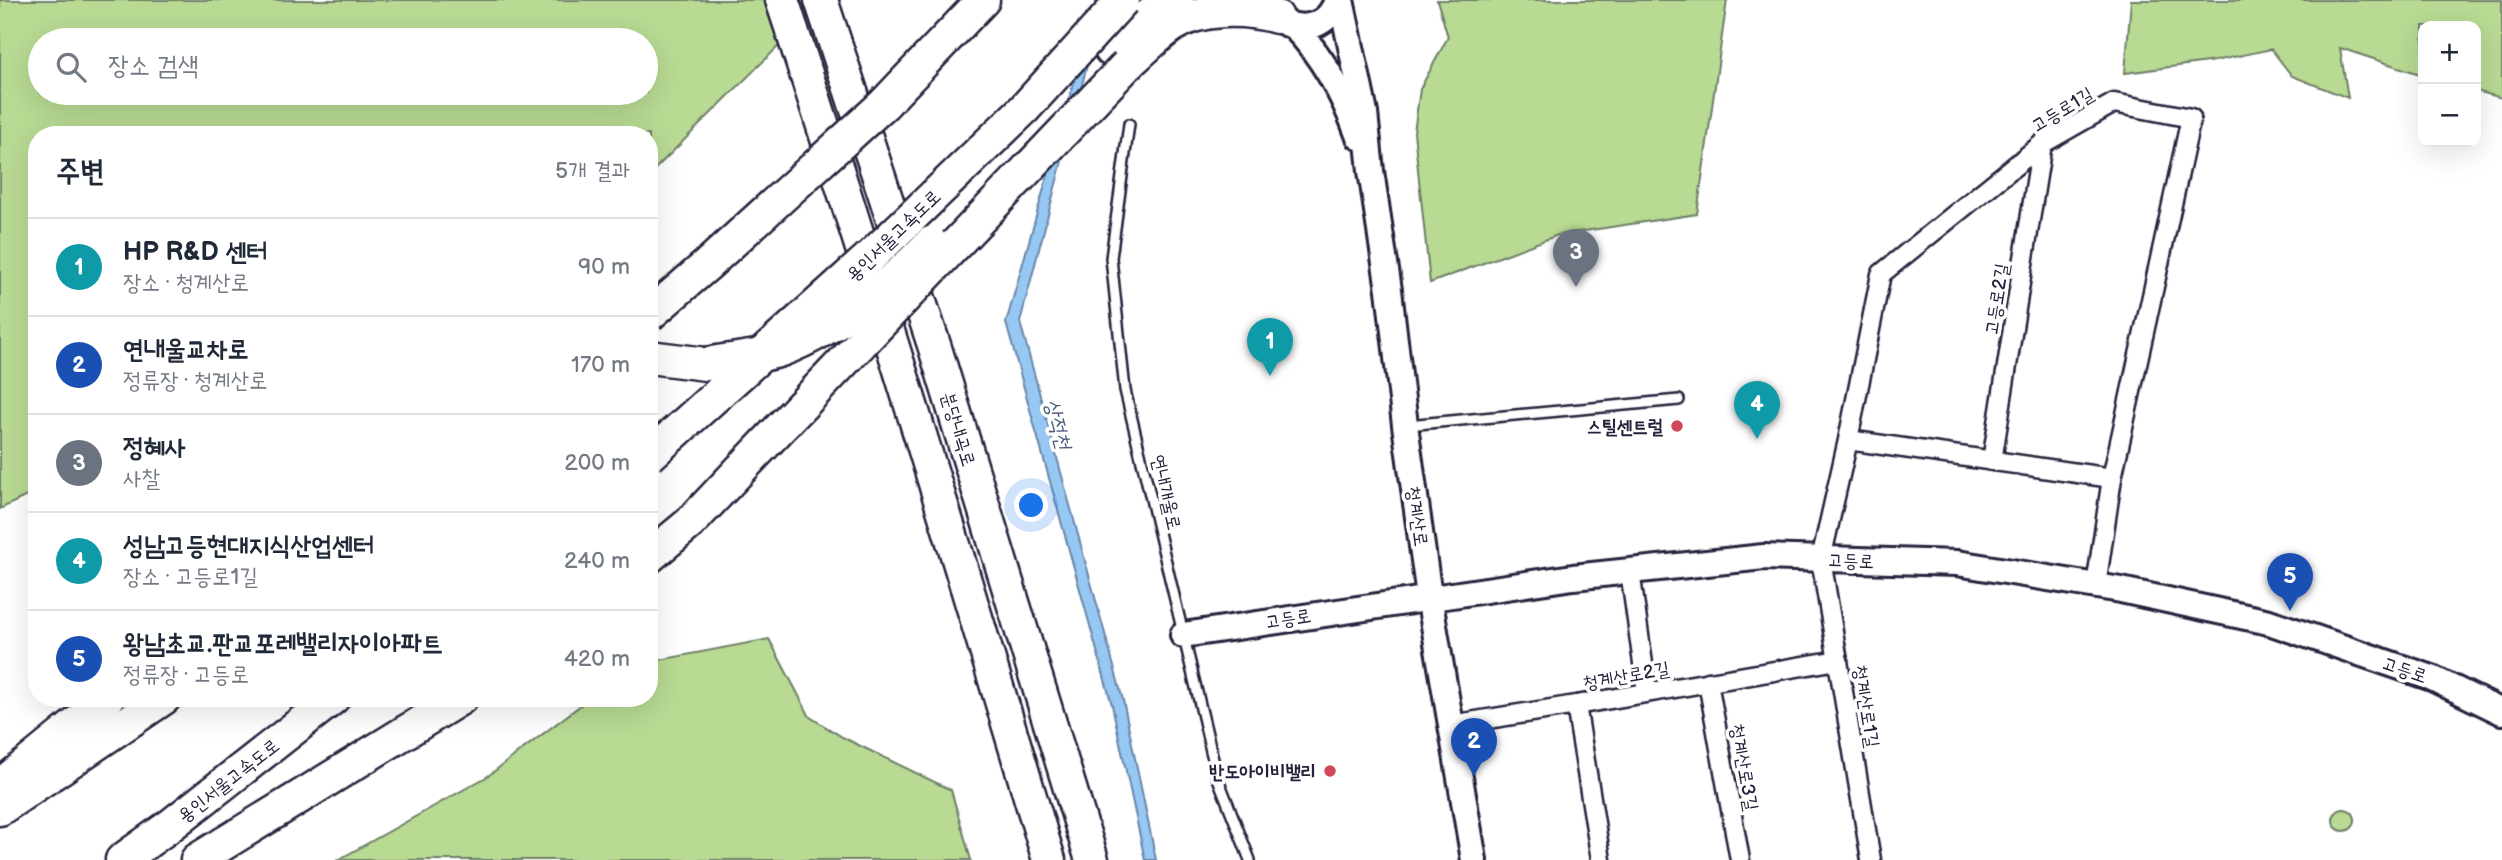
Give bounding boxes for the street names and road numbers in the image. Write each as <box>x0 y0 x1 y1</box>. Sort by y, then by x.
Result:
street label: 고등로1길 <box>2027 83 2098 138</box>
street label: 용인서울고속도로 <box>842 185 946 287</box>
street label: 고등로2길 <box>1980 262 2015 337</box>
street label: 분당내곡로 <box>935 390 980 469</box>
street label: 연내개울로 <box>1146 453 1185 532</box>
street label: 청계산로 <box>1401 484 1432 548</box>
street label: 고등로 <box>1828 549 1874 574</box>
street label: 고등로 <box>1264 605 1313 634</box>
street label: 고등로 <box>2379 652 2430 689</box>
street label: 청계산로2길 <box>1581 658 1671 695</box>
street label: 청계산로1길 <box>1848 663 1883 749</box>
street label: 청계산로3길 <box>1725 722 1763 813</box>
street label: 용인서울고속도로 <box>174 734 284 828</box>

